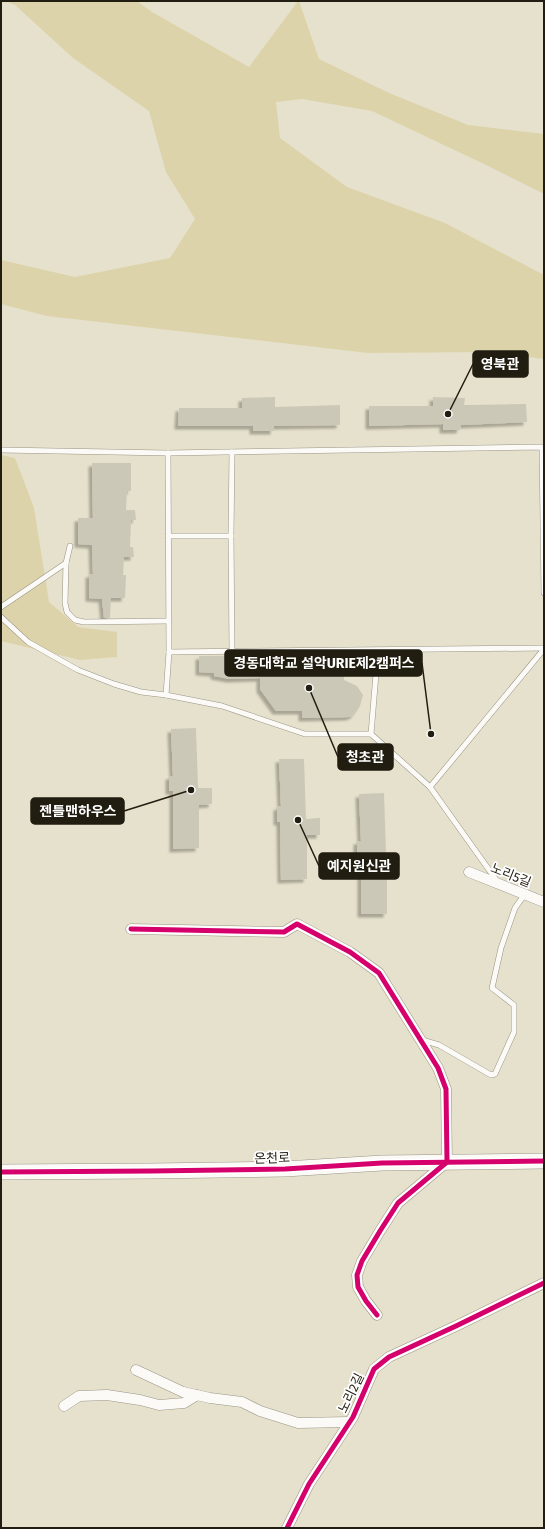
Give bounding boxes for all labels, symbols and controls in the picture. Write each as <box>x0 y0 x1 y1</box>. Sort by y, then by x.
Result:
callout: 영북관 <box>473 351 528 377</box>
text: 영북관 <box>481 356 519 373</box>
callout: 경동대학교 설악URIE제2캠퍼스 <box>225 650 422 676</box>
text: 경동대학교 설악URIE제2캠퍼스 <box>233 655 415 672</box>
callout: 청초관 <box>338 744 393 770</box>
text: 청초관 <box>346 749 384 766</box>
callout: 젠틀맨하우스 <box>31 798 124 824</box>
text: 젠틀맨하우스 <box>39 803 117 820</box>
callout: 예지원신관 <box>319 853 399 879</box>
text: 예지원신관 <box>327 858 391 875</box>
street label: 노리5길 <box>489 860 533 890</box>
street label: 온천로 <box>254 1150 290 1166</box>
street label: 노리2길 <box>335 1371 367 1415</box>

